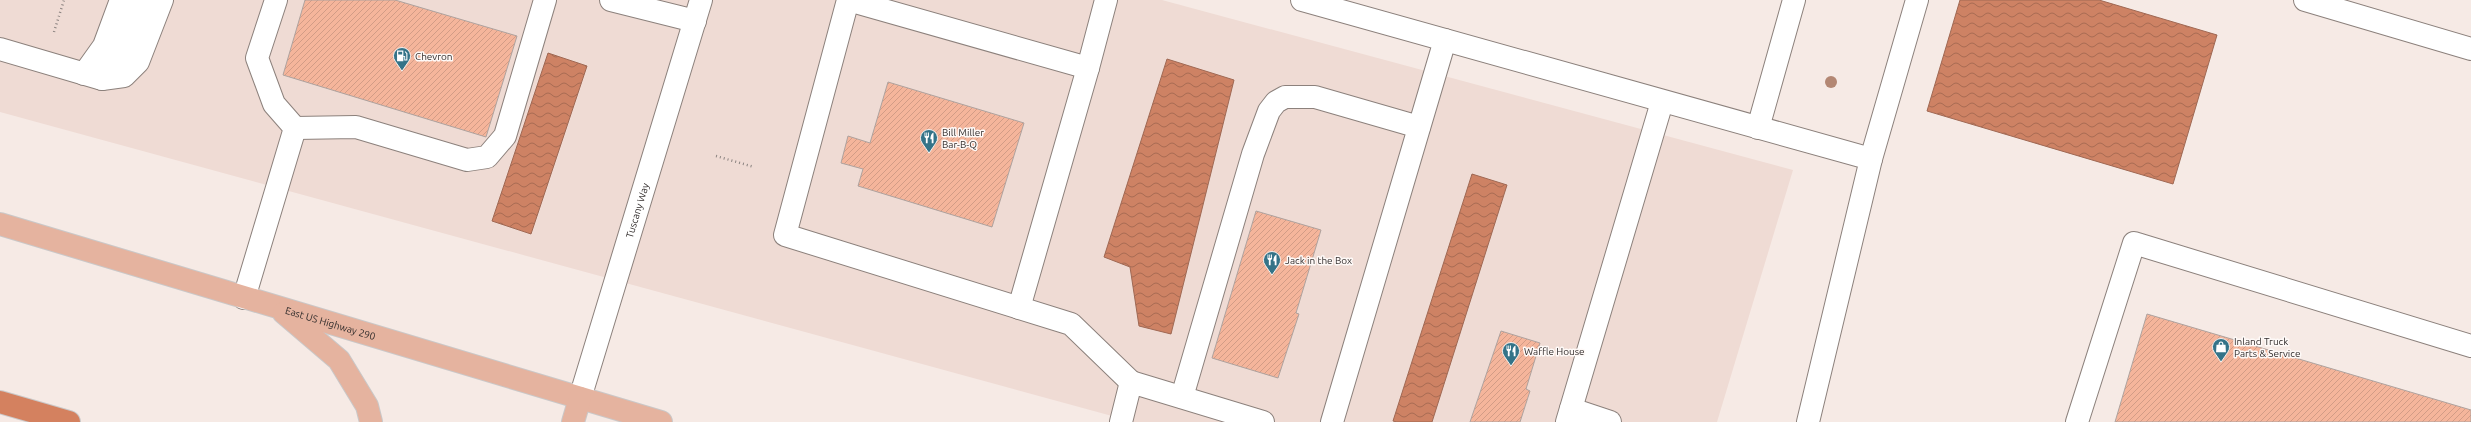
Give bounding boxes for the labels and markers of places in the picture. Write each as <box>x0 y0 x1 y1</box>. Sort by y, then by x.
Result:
fuel station icon: Chevron <box>392 46 412 71</box>
place label: Chevron <box>415 51 453 62</box>
place label: Bill Miller Bar-B-Q <box>942 127 984 150</box>
restaurant icon: Bill Miller Bar-B-Q <box>919 128 939 153</box>
restaurant icon: Jack in the Box <box>1262 250 1282 275</box>
place label: Jack in the Box <box>1285 255 1352 266</box>
place label: Inland Truck Parts & Service <box>2234 336 2300 359</box>
shop icon: Inland Truck Parts & Service <box>2211 337 2231 362</box>
restaurant icon: Waffle House <box>1501 341 1521 366</box>
place label: Waffle House <box>1524 346 1585 357</box>

